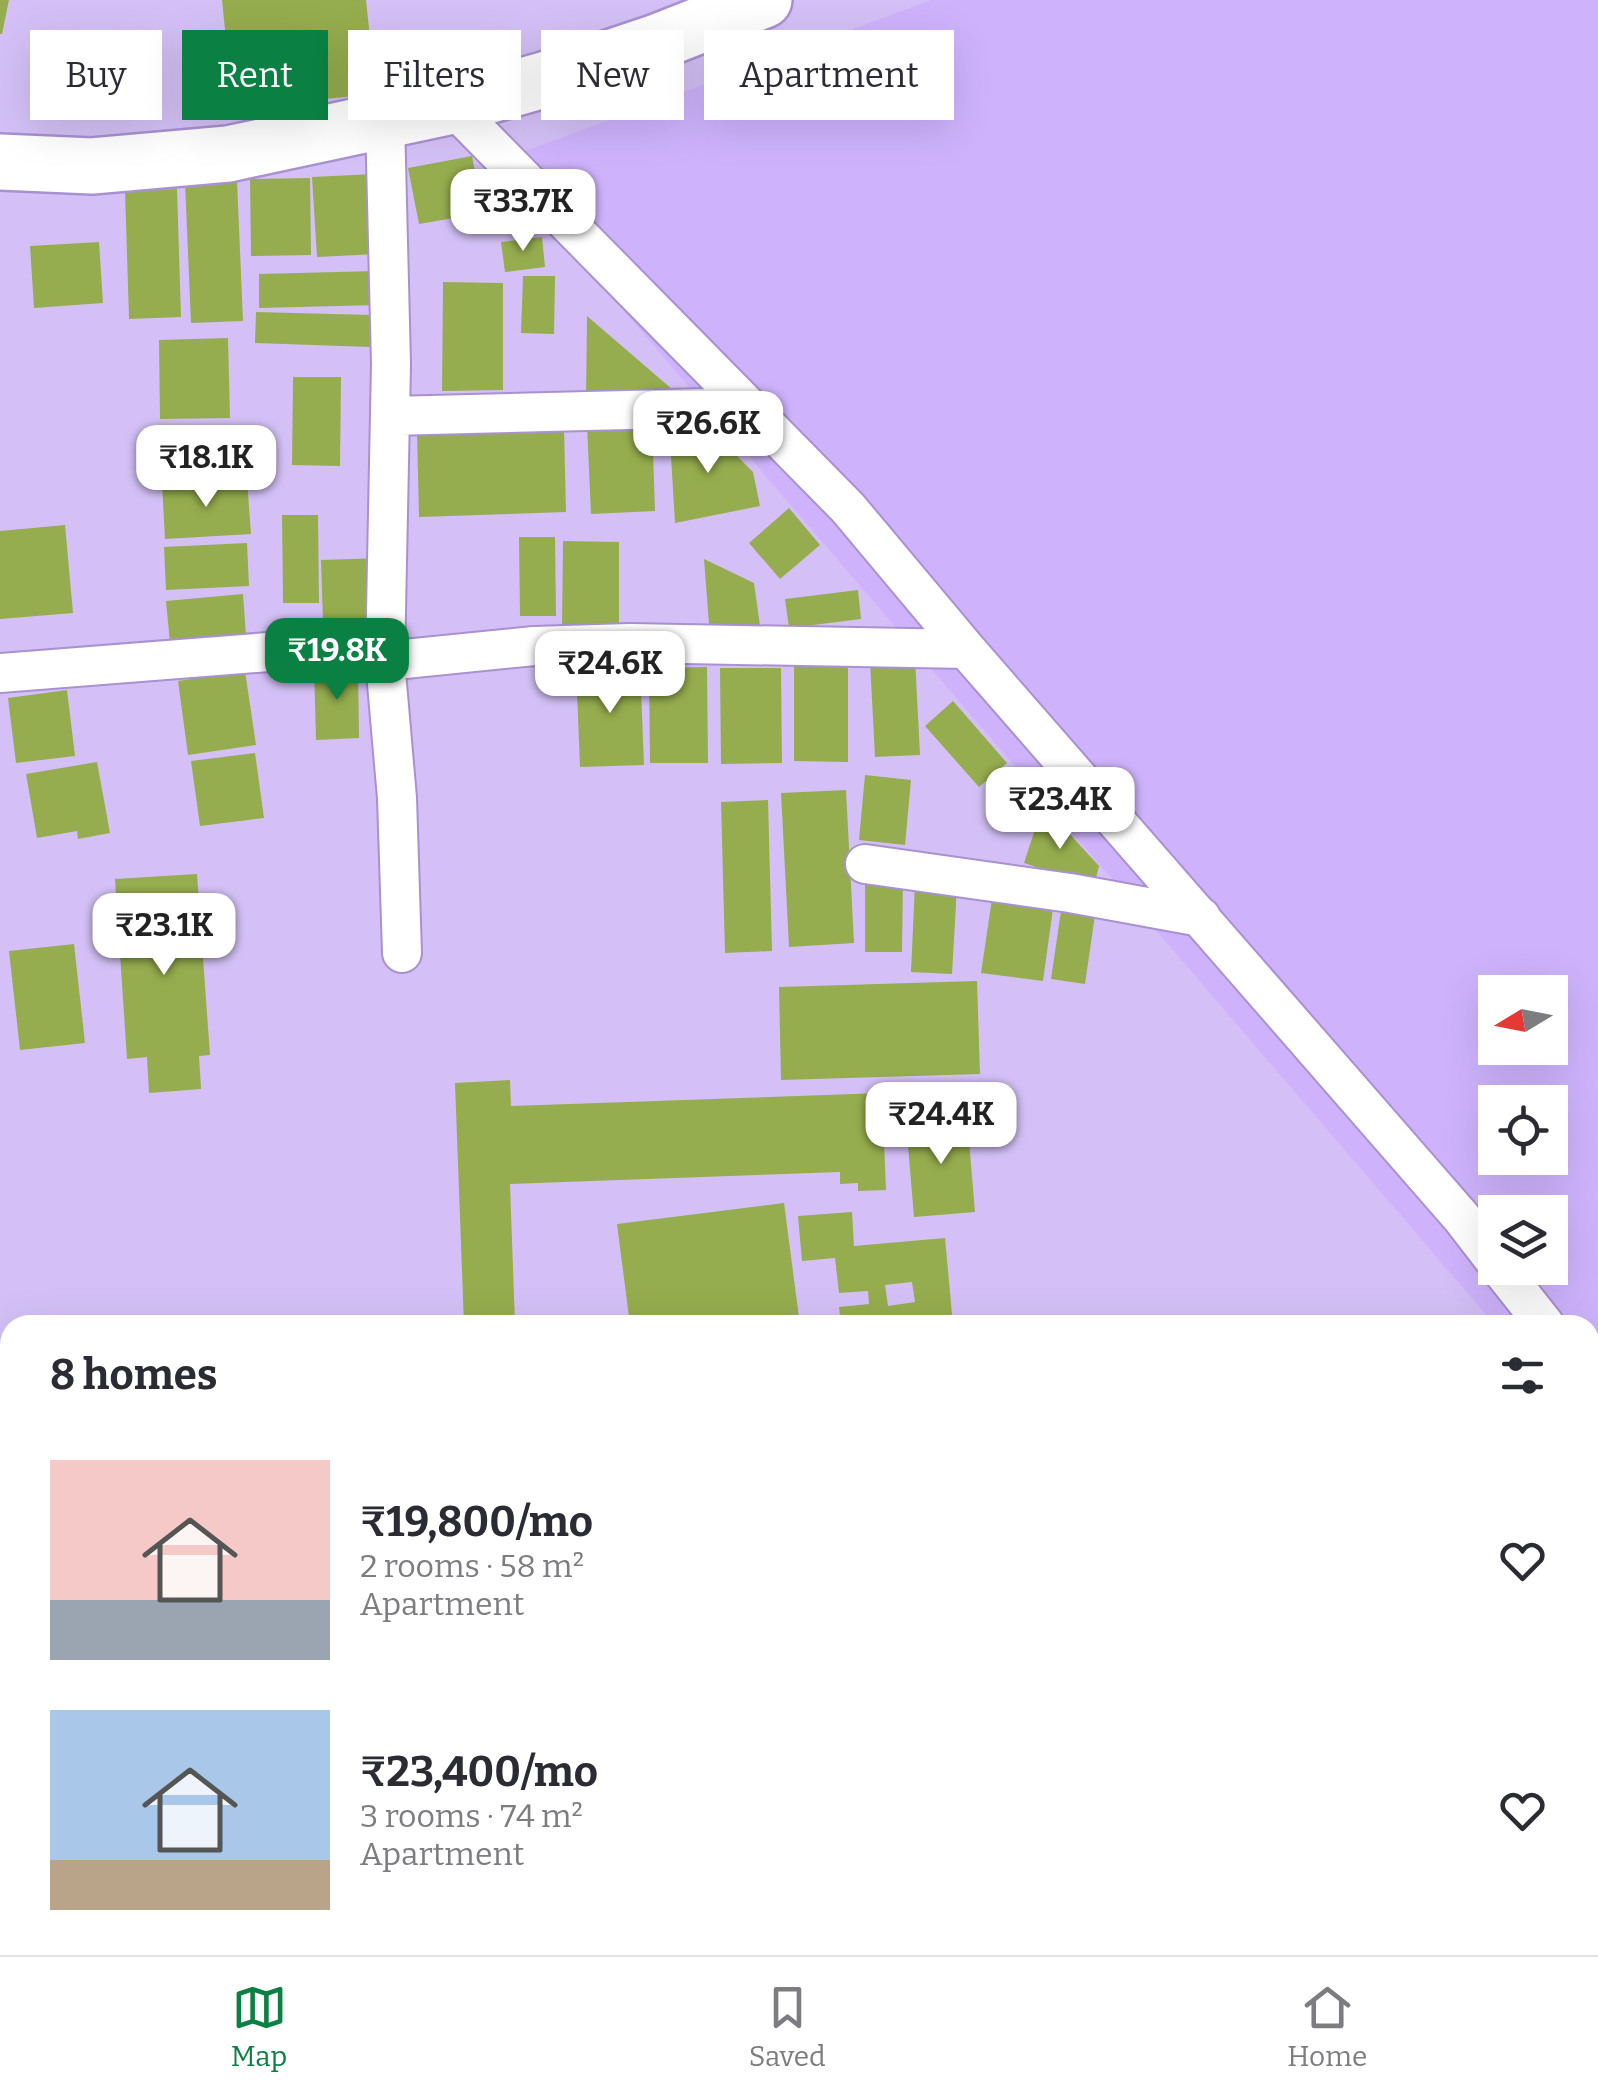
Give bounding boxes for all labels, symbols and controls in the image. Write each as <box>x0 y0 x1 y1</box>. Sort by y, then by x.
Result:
chip: Buy <box>30 30 162 120</box>
chip: Rent <box>182 30 328 120</box>
chip: Filters <box>348 30 521 120</box>
chip: New <box>541 30 684 120</box>
chip: Apartment <box>704 30 954 120</box>
pin: ₹33.7K <box>442 169 604 254</box>
text: ₹33.7K <box>472 182 574 220</box>
pin: ₹26.6K <box>627 391 789 476</box>
text: ₹26.6K <box>655 404 761 442</box>
pin: ₹18.1K <box>125 425 287 510</box>
text: ₹18.1K <box>158 438 254 476</box>
pin: ₹19.8K <box>256 618 418 703</box>
text: ₹19.8K <box>287 631 387 669</box>
pin: ₹24.6K <box>529 631 691 716</box>
text: ₹24.6K <box>557 644 663 682</box>
pin: ₹23.4K <box>979 767 1141 852</box>
text: ₹23.4K <box>1008 780 1112 818</box>
pin: ₹23.1K <box>83 893 245 978</box>
text: ₹23.1K <box>115 906 213 944</box>
north arrow <box>1478 975 1568 1065</box>
map controls <box>1478 975 1568 1285</box>
pin: ₹24.4K <box>860 1082 1022 1167</box>
button: locate <box>1478 1085 1568 1175</box>
text: ₹24.4K <box>888 1095 994 1133</box>
button: layers <box>1478 1195 1568 1285</box>
icon: filters <box>1495 1348 1550 1403</box>
text: 8 homes <box>50 1350 218 1400</box>
text: ₹19,800/mo <box>360 1497 593 1547</box>
icon: home <box>130 1500 250 1620</box>
icon: heart <box>1495 1533 1550 1588</box>
text: 2 rooms · 58 m² <box>360 1547 584 1585</box>
text: Apartment <box>360 1585 524 1623</box>
text: ₹23,400/mo <box>360 1747 598 1797</box>
icon: home <box>130 1750 250 1870</box>
icon: heart <box>1495 1783 1550 1838</box>
text: 3 rooms · 74 m² <box>360 1797 583 1835</box>
text: Apartment <box>360 1835 524 1873</box>
tab: Map <box>231 1980 287 2073</box>
tab: Saved <box>749 1980 826 2073</box>
tab: Home <box>1287 1980 1367 2073</box>

